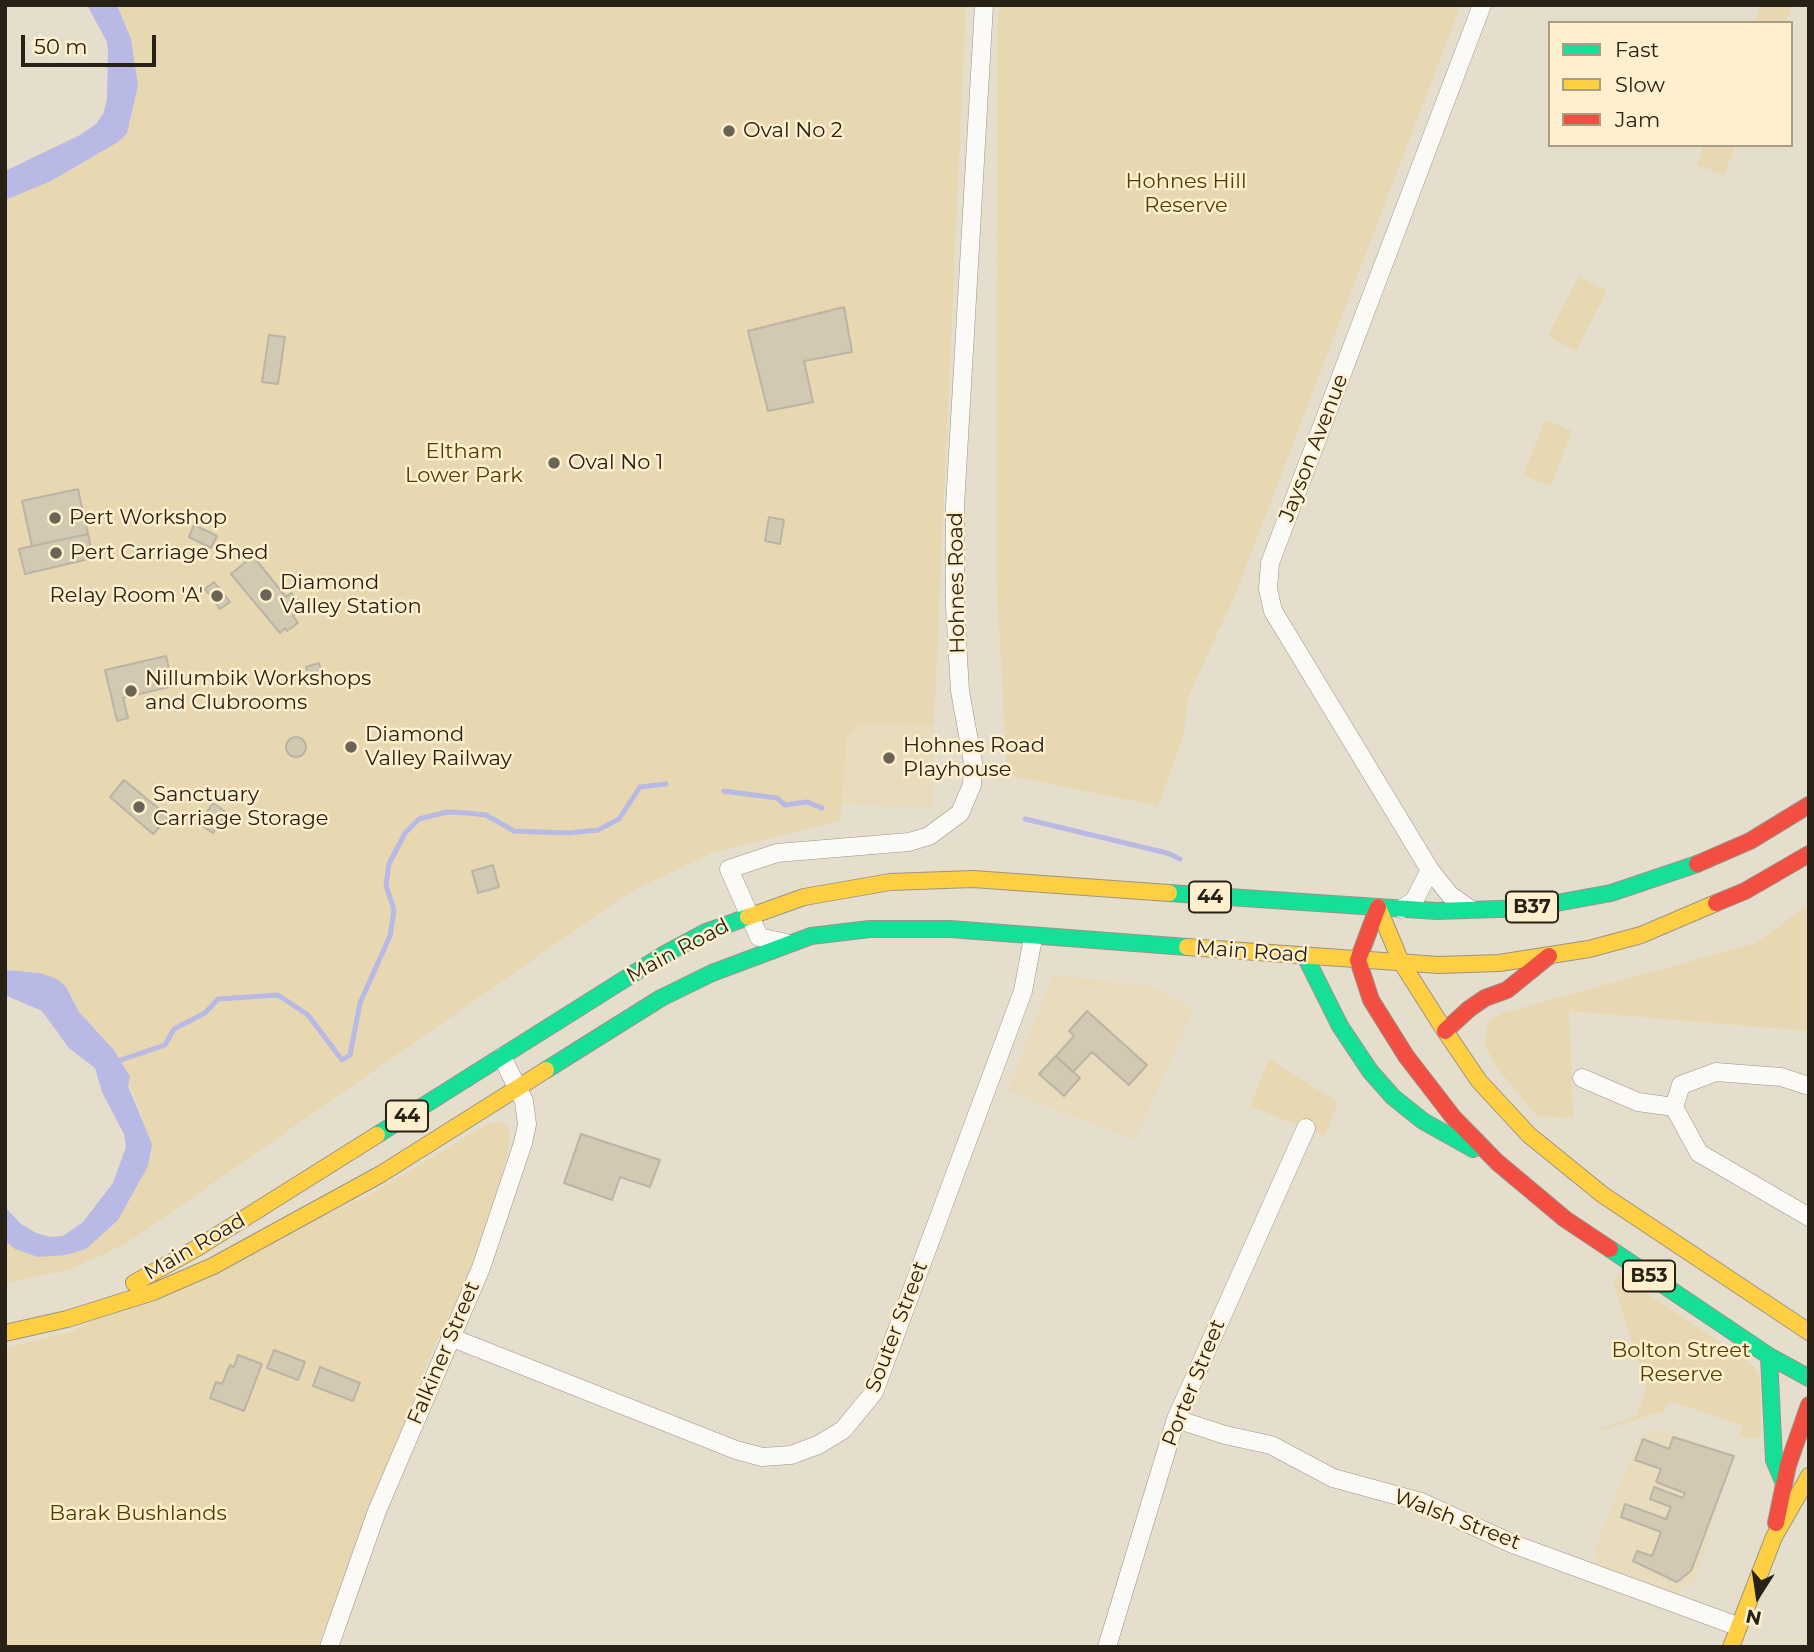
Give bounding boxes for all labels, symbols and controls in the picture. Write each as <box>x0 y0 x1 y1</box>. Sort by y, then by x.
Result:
scale bar <box>24 21 159 65</box>
legend <box>1548 21 1793 147</box>
text: 50 m <box>34 34 88 59</box>
text: Fast <box>1615 37 1659 62</box>
text: Slow <box>1615 72 1665 97</box>
text: Jam <box>1615 107 1660 132</box>
place label: Oval No 2 <box>743 118 843 144</box>
marker: Oval No 2 <box>721 123 737 139</box>
park label: Hohnes Hill Reserve <box>1125 169 1247 219</box>
street label: Jayson Avenue <box>1274 371 1354 525</box>
park label: Eltham Lower Park <box>405 439 523 489</box>
place label: Oval No 1 <box>568 450 663 476</box>
marker: Oval No 1 <box>546 455 562 471</box>
place label: Pert Workshop <box>69 505 227 531</box>
marker: Pert Workshop <box>47 510 63 526</box>
street label: Hohnes Road <box>943 512 971 654</box>
place label: Pert Carriage Shed <box>70 540 269 566</box>
marker: Pert Carriage Shed <box>48 545 64 561</box>
place label: Diamond Valley Station <box>280 570 422 620</box>
place label: Relay Room 'A' <box>50 583 203 609</box>
marker: Diamond Valley Station <box>258 587 274 603</box>
marker: Relay Room 'A' <box>209 588 225 604</box>
place label: Nillumbik Workshops and Clubrooms <box>145 666 371 716</box>
marker: Nillumbik Workshops and Clubrooms <box>123 683 139 699</box>
place label: Diamond Valley Railway <box>365 722 512 772</box>
place label: Hohnes Road Playhouse <box>903 733 1045 783</box>
marker: Diamond Valley Railway <box>343 739 359 755</box>
marker: Hohnes Road Playhouse <box>881 750 897 766</box>
place label: Sanctuary Carriage Storage <box>153 782 328 832</box>
marker: Sanctuary Carriage Storage <box>131 799 147 815</box>
road number: 44 <box>1189 882 1231 912</box>
road number: B37 <box>1506 892 1558 923</box>
street label: Main Road <box>622 913 734 989</box>
street label: Main Road <box>1195 935 1309 969</box>
road number: 44 <box>386 1100 428 1132</box>
street label: Main Road <box>140 1208 250 1286</box>
street label: Souter Street <box>860 1258 934 1396</box>
road number: B53 <box>1623 1260 1675 1292</box>
street label: Falkiner Street <box>402 1277 486 1429</box>
street label: Porter Street <box>1157 1316 1231 1450</box>
park label: Bolton Street Reserve <box>1612 1338 1750 1388</box>
street label: Walsh Street <box>1390 1484 1524 1556</box>
park label: Barak Bushlands <box>49 1501 227 1527</box>
north arrow <box>1723 1561 1793 1631</box>
text: N <box>1744 1604 1763 1630</box>

